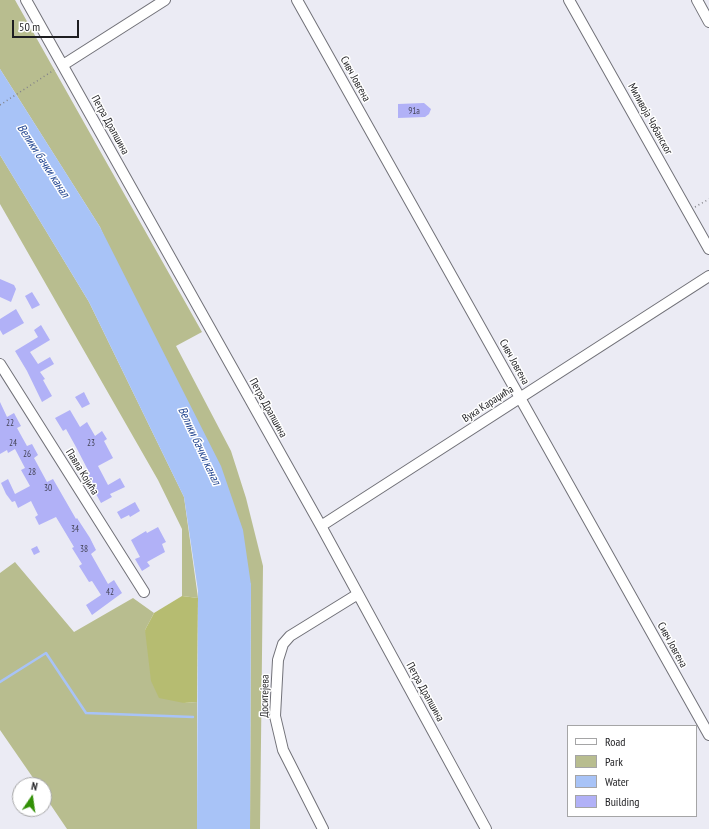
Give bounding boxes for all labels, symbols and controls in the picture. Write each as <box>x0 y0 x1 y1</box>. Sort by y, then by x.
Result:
scale bar <box>14 12 81 38</box>
text: 50 m <box>19 19 40 34</box>
street label: Сивч Јовгена <box>337 54 373 104</box>
street label: Миливоја Чобанског <box>625 81 675 157</box>
street label: Петра Драпшина <box>88 93 132 157</box>
house number: 91a <box>408 106 420 116</box>
water label: Велики бачки канал <box>14 122 72 200</box>
street label: Сивч Јовгена <box>496 337 532 387</box>
street label: Петра Драпшина <box>246 376 290 440</box>
street label: Вука Караџића <box>460 383 516 425</box>
water label: Велики бачки канал <box>175 405 223 487</box>
house number: 22 <box>6 418 14 428</box>
house number: 24 <box>9 438 17 448</box>
house number: 23 <box>87 438 95 448</box>
street label: Павла Којића <box>63 446 101 498</box>
house number: 26 <box>23 449 31 459</box>
house number: 28 <box>28 467 36 477</box>
house number: 30 <box>44 483 52 493</box>
house number: 34 <box>71 524 79 534</box>
house number: 38 <box>80 544 88 554</box>
house number: 42 <box>106 587 114 597</box>
street label: Сивч Јовгена <box>654 620 690 670</box>
street label: Петра Драпшина <box>403 660 447 724</box>
street label: Доситејева <box>258 674 272 718</box>
legend <box>567 725 697 817</box>
text: Road <box>605 734 625 749</box>
text: Park <box>605 754 623 769</box>
text: Water <box>605 774 629 789</box>
north arrow <box>12 777 52 817</box>
text: N <box>30 779 39 794</box>
text: Building <box>605 794 640 809</box>

